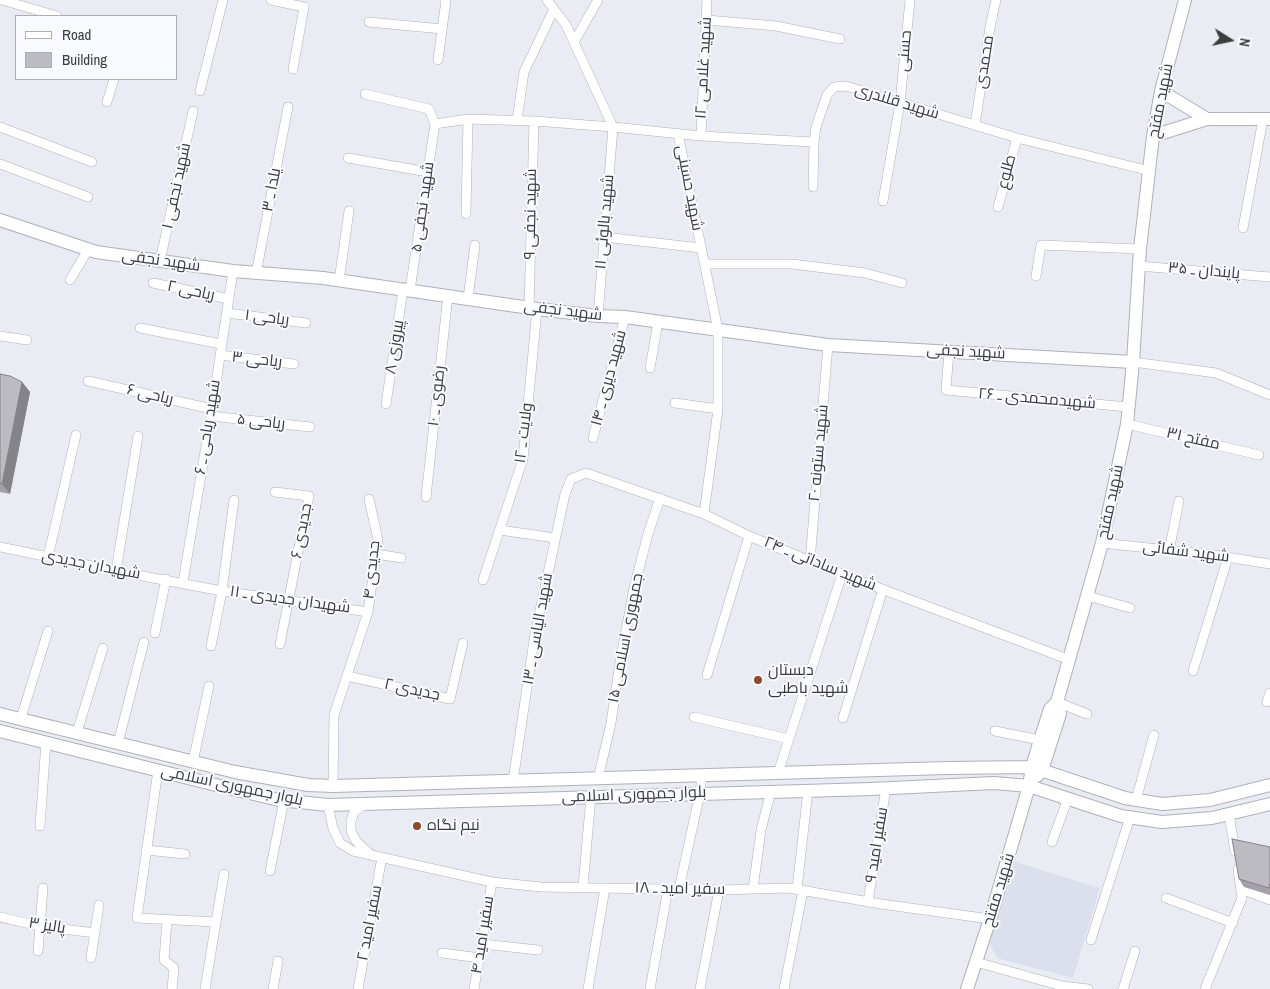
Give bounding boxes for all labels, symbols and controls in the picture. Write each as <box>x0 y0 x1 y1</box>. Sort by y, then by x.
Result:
legend <box>15 15 178 80</box>
north arrow <box>1205 15 1255 65</box>
street label: شهید غلامی ۱۲ <box>692 16 716 120</box>
text: Road <box>62 24 91 45</box>
street label: حسنی <box>894 29 916 73</box>
street label: محمدی <box>971 34 999 90</box>
text: N <box>1235 37 1254 48</box>
text: Building <box>62 49 107 70</box>
street label: شهید مفتح <box>1144 62 1178 140</box>
street label: شهید قلندری <box>853 80 941 124</box>
street label: شهید نجفی ۱ <box>159 141 195 231</box>
street label: شهید حسینی <box>671 144 707 232</box>
street label: طلوع <box>993 153 1021 191</box>
street label: شهید نجفی ۵ <box>407 160 439 254</box>
street label: یلدا ـ ۳ <box>258 166 286 214</box>
street label: شهید نجفی ۹ <box>521 168 541 260</box>
street label: شهید بالوئی ۱۱ <box>591 174 619 270</box>
street label: شهید نجفی <box>121 246 201 276</box>
street label: پایندان ـ ۳۵ <box>1167 258 1241 284</box>
street label: ریاحی ۲ <box>165 277 217 305</box>
street label: شهید نجفی <box>523 297 603 325</box>
street label: ریاحی ۱ <box>244 306 290 330</box>
street label: پیروزی ۸ <box>381 318 409 376</box>
street label: شهید دیری ـ ۱۴ <box>587 328 631 428</box>
street label: شهید نجفی <box>926 340 1006 364</box>
street label: ریاحی ۳ <box>231 348 283 372</box>
street label: رضوی ـ ۱۰ <box>424 365 450 427</box>
street label: شهید ریاحی ـ ۶ <box>191 378 225 476</box>
street label: ریاحی ۶ <box>125 380 175 410</box>
street label: شهیدمحمدی ـ ۲۶ <box>977 384 1097 414</box>
street label: ولایت ـ ۱۲ <box>511 402 537 464</box>
street label: شهید ستونه ۲۰ <box>805 404 833 502</box>
street label: ریاحی ۵ <box>236 410 286 434</box>
street label: مفتح ۳۱ <box>1164 423 1222 455</box>
street label: شهید مفتح <box>1094 463 1128 541</box>
street label: جدیدی ۶ <box>287 502 317 560</box>
street label: شهید ساداتی ـ ۲۴ <box>761 533 879 595</box>
street label: شهید شفائی <box>1142 537 1230 567</box>
street label: جدیدی ۴ <box>359 540 385 600</box>
street label: شهیدان جدیدی <box>40 546 142 584</box>
street label: شهید الیاسی ـ ۱۳ <box>519 572 557 686</box>
street label: جمهوری اسلامی ۱۵ <box>604 572 648 704</box>
street label: شهیدان جدیدی ـ ۱۱ <box>229 582 351 618</box>
place label: دبستان شهید باطبی <box>768 661 848 699</box>
marker: دبستان شهید باطبی <box>752 674 764 686</box>
street label: جدیدی ۲ <box>382 675 442 705</box>
street label: بلوار جمهوری اسلامی <box>159 762 305 810</box>
street label: بلوار جمهوری اسلامی <box>561 783 707 807</box>
street label: سفیر امید ۹ <box>862 806 892 884</box>
place label: نیم نگاه <box>427 816 480 836</box>
marker: نیم نگاه <box>411 820 423 832</box>
street label: شهید مفتح <box>979 851 1019 929</box>
street label: سفیر امید ـ ۱۸ <box>635 879 725 899</box>
street label: سفیر امید ۲ <box>353 884 387 962</box>
street label: سفیر امید ۴ <box>467 895 499 975</box>
street label: پالیز ۳ <box>27 914 67 938</box>

